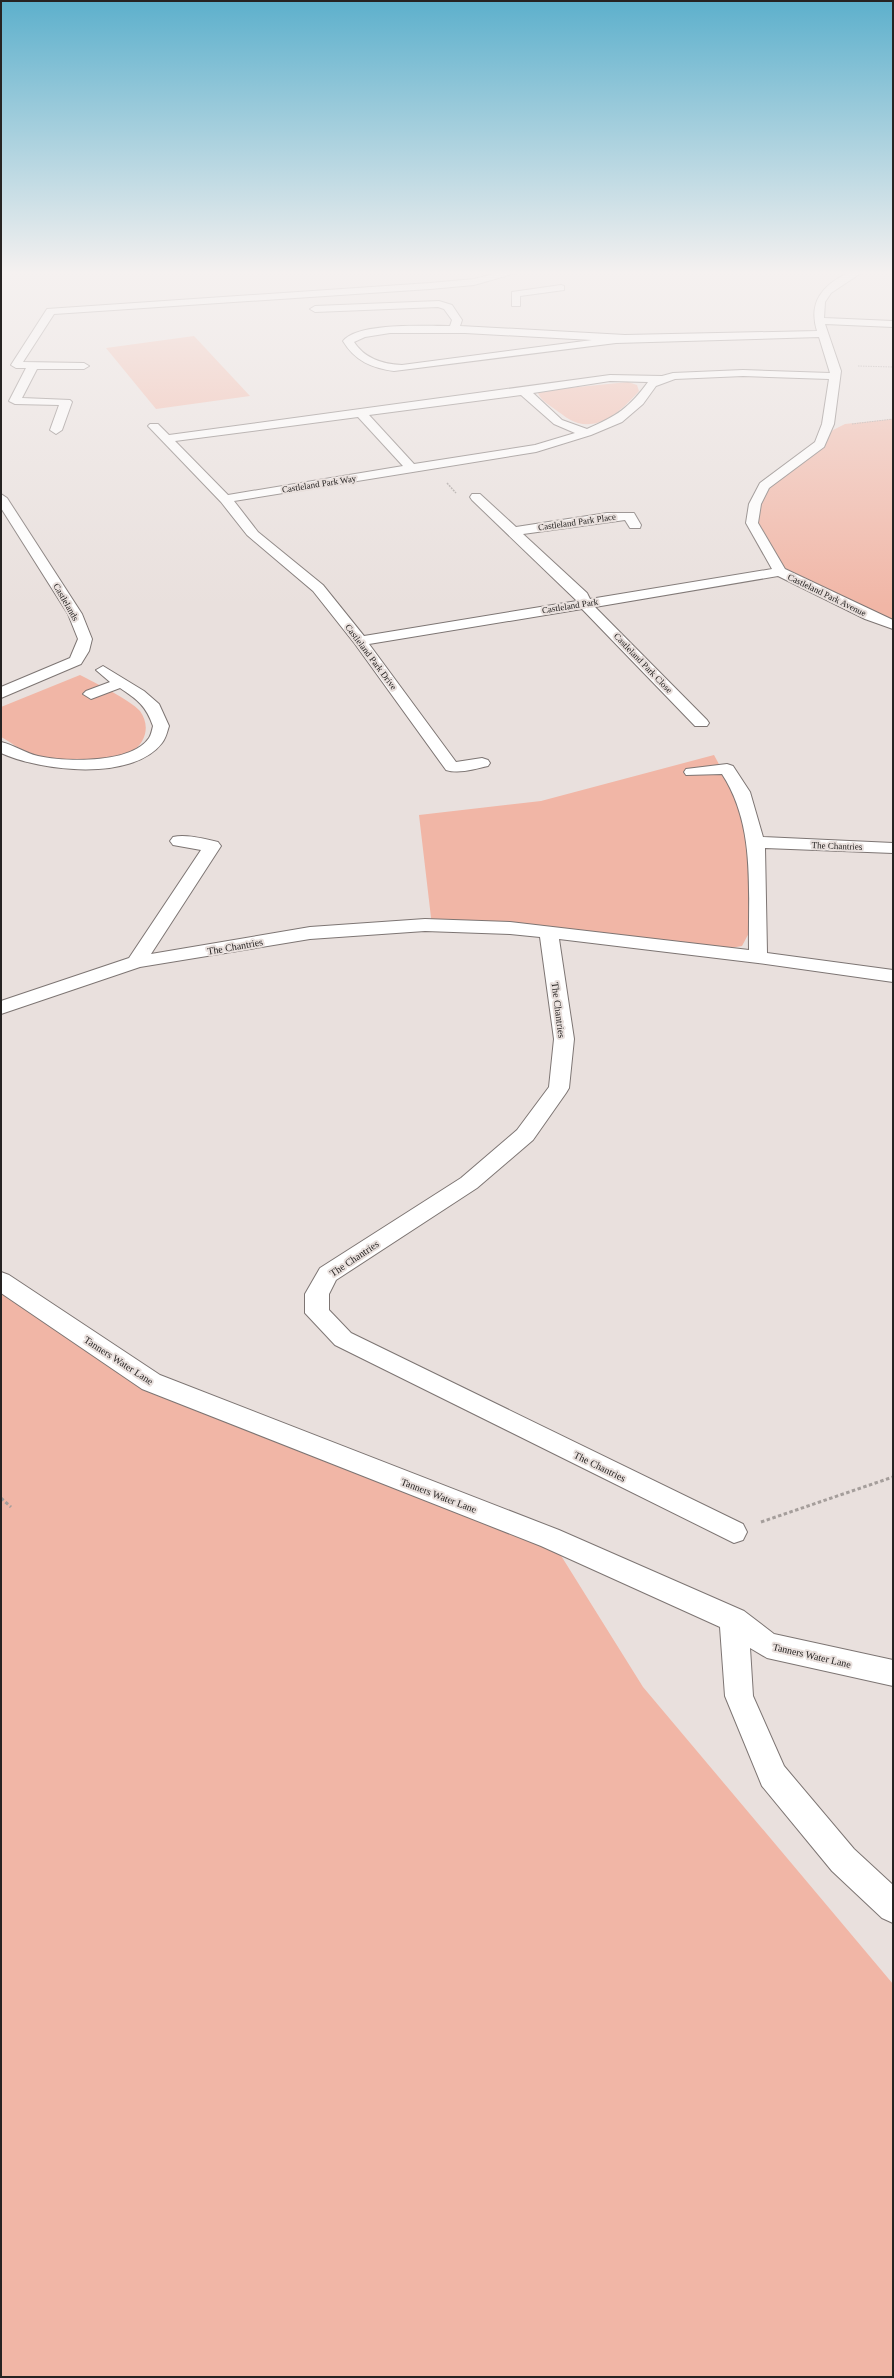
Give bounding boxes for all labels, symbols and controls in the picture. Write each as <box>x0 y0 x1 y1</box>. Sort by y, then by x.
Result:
street label: Castleland Park Way <box>281 473 357 495</box>
street label: Castleland Park Place <box>537 512 617 532</box>
street label: Castleland Park Avenue <box>786 572 868 618</box>
street label: Castlelands <box>51 582 81 623</box>
street label: Castleland Park <box>541 597 599 615</box>
street label: Castleland Park Drive <box>343 622 399 692</box>
street label: Castleland Park Close <box>612 631 674 695</box>
street label: The Chantries <box>811 840 863 852</box>
street label: The Chantries <box>206 936 264 957</box>
street label: The Chantries <box>550 981 567 1039</box>
street label: The Chantries <box>328 1238 381 1279</box>
street label: Tanners Water Lane <box>82 1334 156 1387</box>
street label: The Chantries <box>572 1449 628 1484</box>
street label: Tanners Water Lane <box>400 1476 479 1515</box>
street label: Tanners Water Lane <box>772 1641 853 1670</box>

